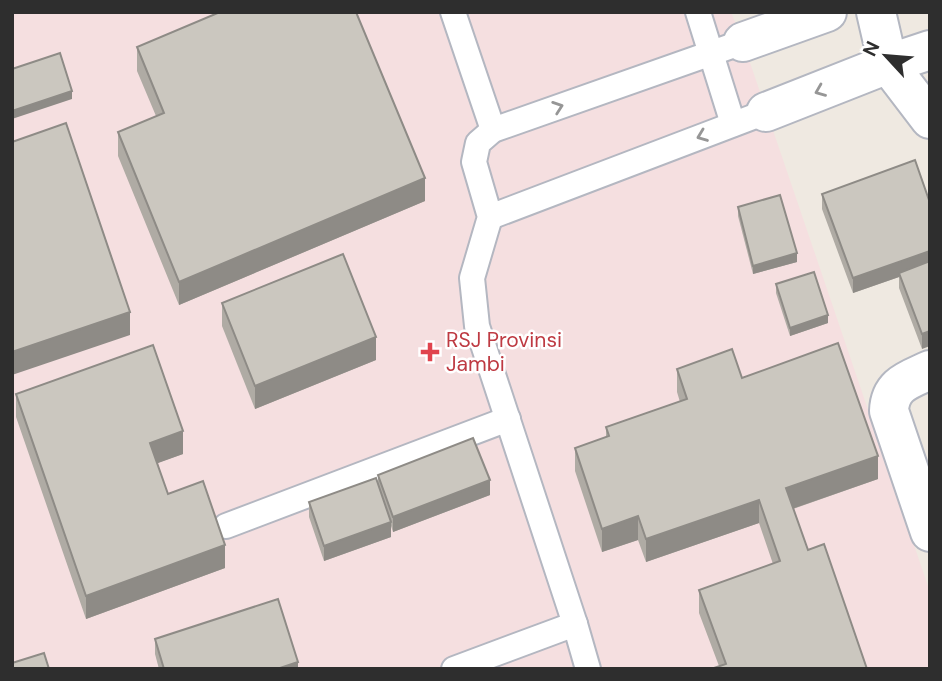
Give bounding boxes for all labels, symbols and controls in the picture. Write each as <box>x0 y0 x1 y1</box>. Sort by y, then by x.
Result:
north arrow <box>851 21 921 91</box>
text: N <box>857 37 885 60</box>
one-way arrow <box>815 83 827 97</box>
one-way arrow <box>551 101 563 115</box>
one-way arrow <box>696 128 709 142</box>
place label: RSJ Provinsi Jambi <box>446 326 562 378</box>
marker: RSJ Provinsi Jambi <box>420 342 440 362</box>

